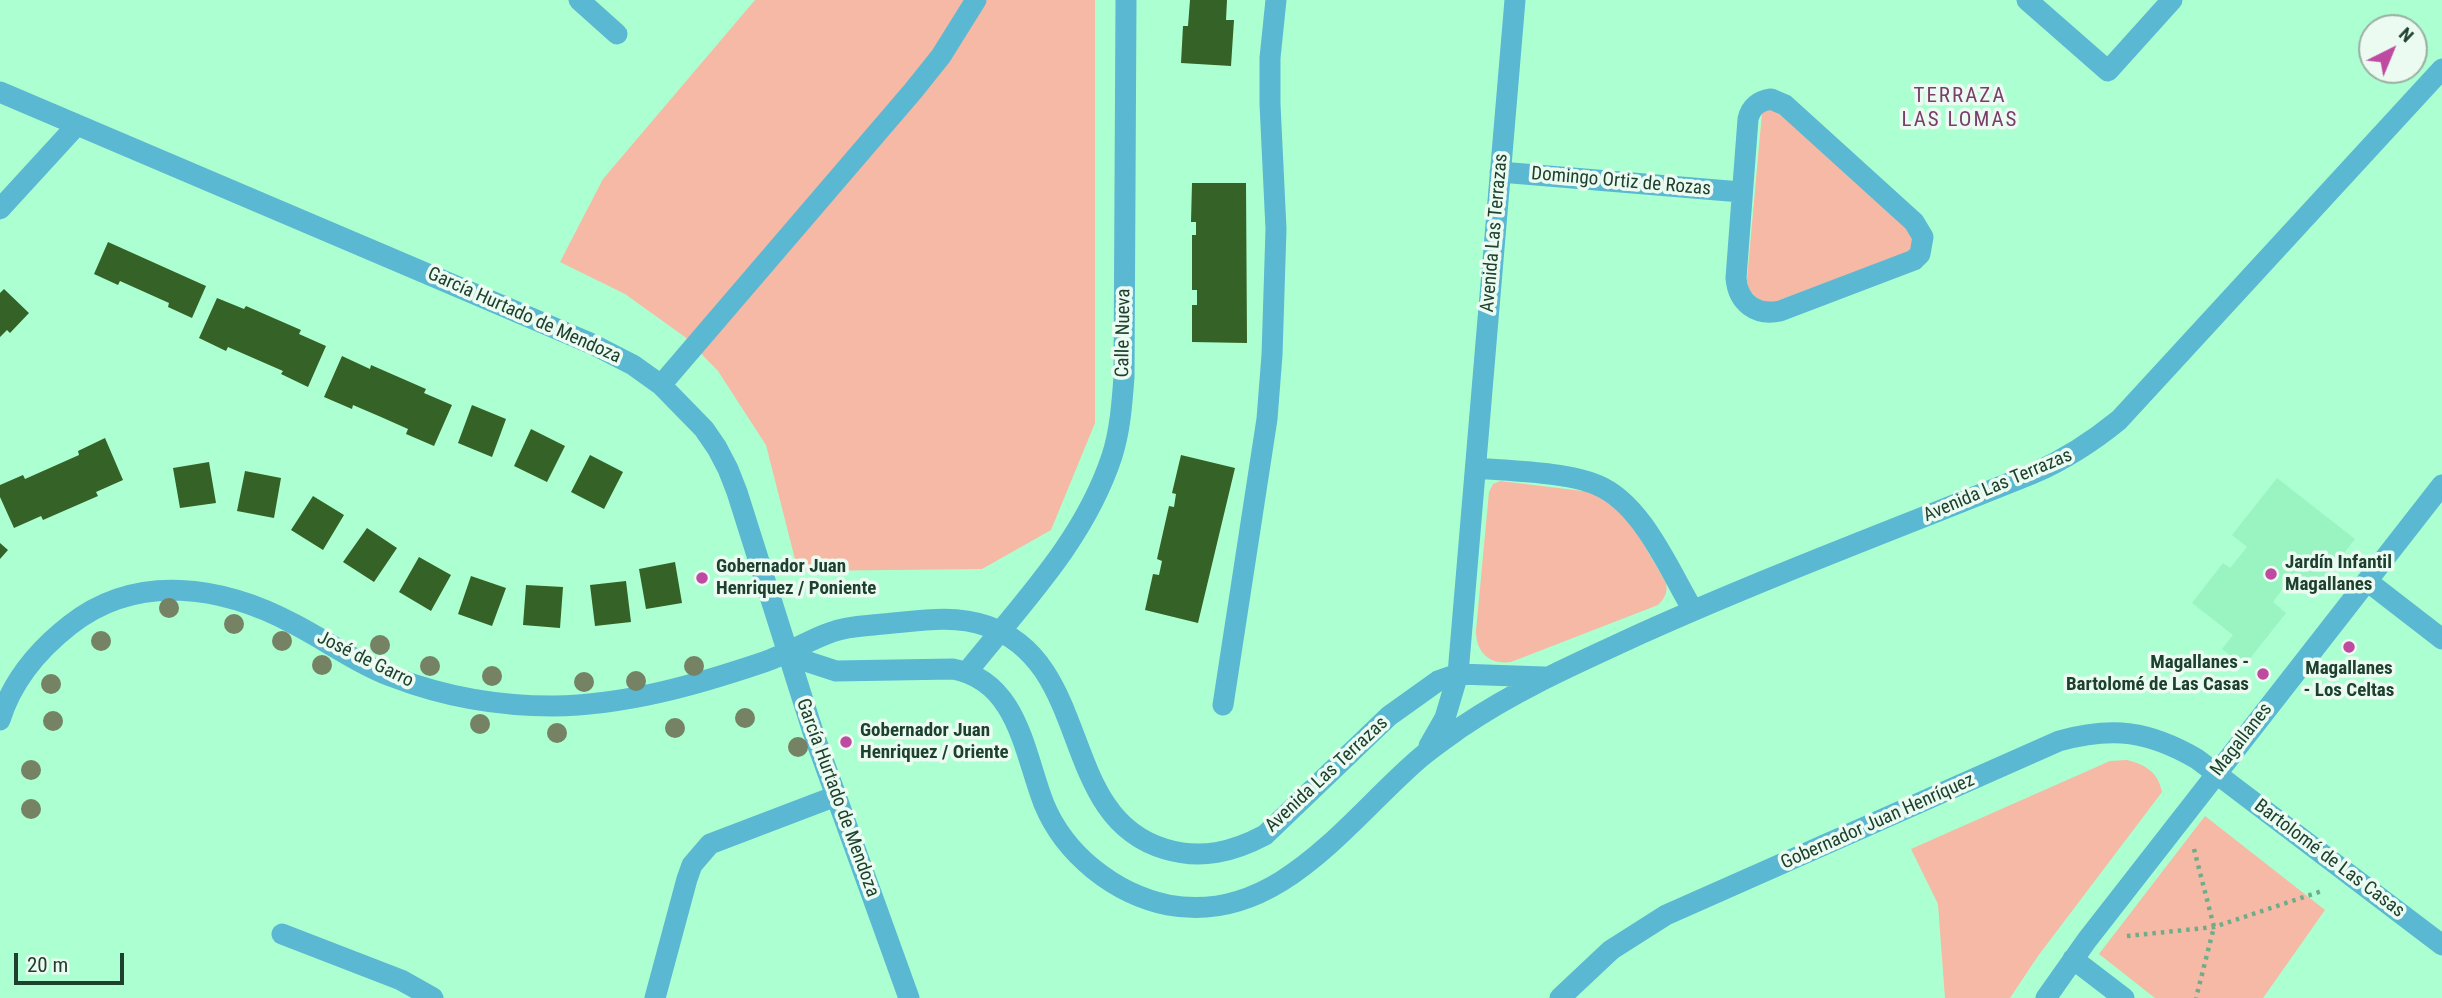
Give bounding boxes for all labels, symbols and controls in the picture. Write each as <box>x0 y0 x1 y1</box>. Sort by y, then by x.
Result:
north arrow <box>2358 14 2428 84</box>
text: N <box>2394 22 2418 47</box>
district label: TERRAZA LAS LOMAS <box>1903 84 2017 134</box>
street label: Avenida Las Terrazas <box>1477 153 1513 313</box>
street label: Domingo Ortiz de Rozas <box>1530 163 1712 201</box>
street label: García Hurtado de Mendoza <box>424 263 624 369</box>
street label: Calle Nueva <box>1112 288 1136 378</box>
street label: Avenida Las Terrazas <box>1920 444 2076 528</box>
place label: Jardín Infantil Magallanes <box>2285 552 2392 596</box>
place label: Gobernador Juan Henriquez / Poniente <box>716 556 876 600</box>
marker: Jardín Infantil Magallanes <box>2263 566 2279 582</box>
marker: Gobernador Juan Henriquez / Poniente <box>694 570 710 586</box>
street label: José de Garro <box>313 627 417 693</box>
marker: Magallanes - Los Celtas <box>2341 639 2357 655</box>
place label: Magallanes - Bartolomé de Las Casas <box>2066 652 2249 696</box>
place label: Magallanes - Los Celtas <box>2304 658 2394 702</box>
marker: Magallanes - Bartolomé de Las Casas <box>2255 666 2271 682</box>
street label: García Hurtado de Mendoza <box>790 696 884 900</box>
street label: Magallanes <box>2206 699 2278 781</box>
street label: Avenida Las Terrazas <box>1261 712 1393 838</box>
place label: Gobernador Juan Henriquez / Oriente <box>860 720 1009 764</box>
marker: Gobernador Juan Henriquez / Oriente <box>838 734 854 750</box>
street label: Gobernador Juan Henríquez <box>1778 769 1978 875</box>
street label: Bartolomé de Las Casas <box>2249 795 2409 923</box>
scale bar <box>18 939 128 983</box>
text: 20 m <box>27 953 68 977</box>

